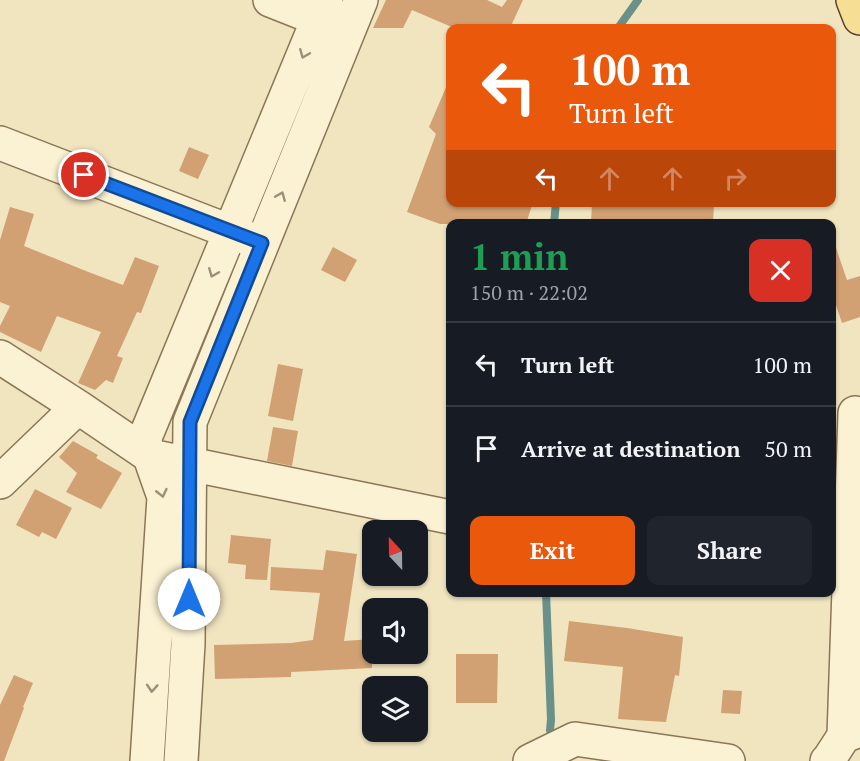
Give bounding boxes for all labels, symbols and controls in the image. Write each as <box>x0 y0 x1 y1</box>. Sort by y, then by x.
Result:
text: 100 m <box>569 41 690 97</box>
one-way arrow <box>299 48 311 59</box>
icon: left <box>470 48 548 126</box>
text: Turn left <box>569 95 674 131</box>
pin <box>58 149 109 200</box>
icon: arrive <box>67 158 100 191</box>
icon: left <box>530 162 563 195</box>
icon: ahead <box>593 162 626 195</box>
icon: ahead <box>656 162 689 195</box>
icon: right <box>719 162 752 195</box>
one-way arrow <box>274 191 286 202</box>
text: 1 min <box>470 233 568 280</box>
button: close <box>749 239 812 302</box>
one-way arrow <box>208 267 220 278</box>
text: 150 m · 22:02 <box>470 279 588 306</box>
icon: left <box>470 348 503 381</box>
text: Turn left <box>521 350 614 379</box>
text: 100 m <box>752 350 812 379</box>
icon: arrive <box>470 432 503 465</box>
text: Arrive at destination <box>521 434 740 463</box>
text: 50 m <box>764 434 812 463</box>
one-way arrow <box>154 488 167 498</box>
button: Exit <box>470 516 635 585</box>
button: Share <box>647 516 812 585</box>
north arrow <box>362 520 428 586</box>
map controls <box>362 520 428 742</box>
position arrow <box>157 567 221 631</box>
button: sound <box>362 598 428 664</box>
button: layers <box>362 676 428 742</box>
one-way arrow <box>146 683 159 692</box>

